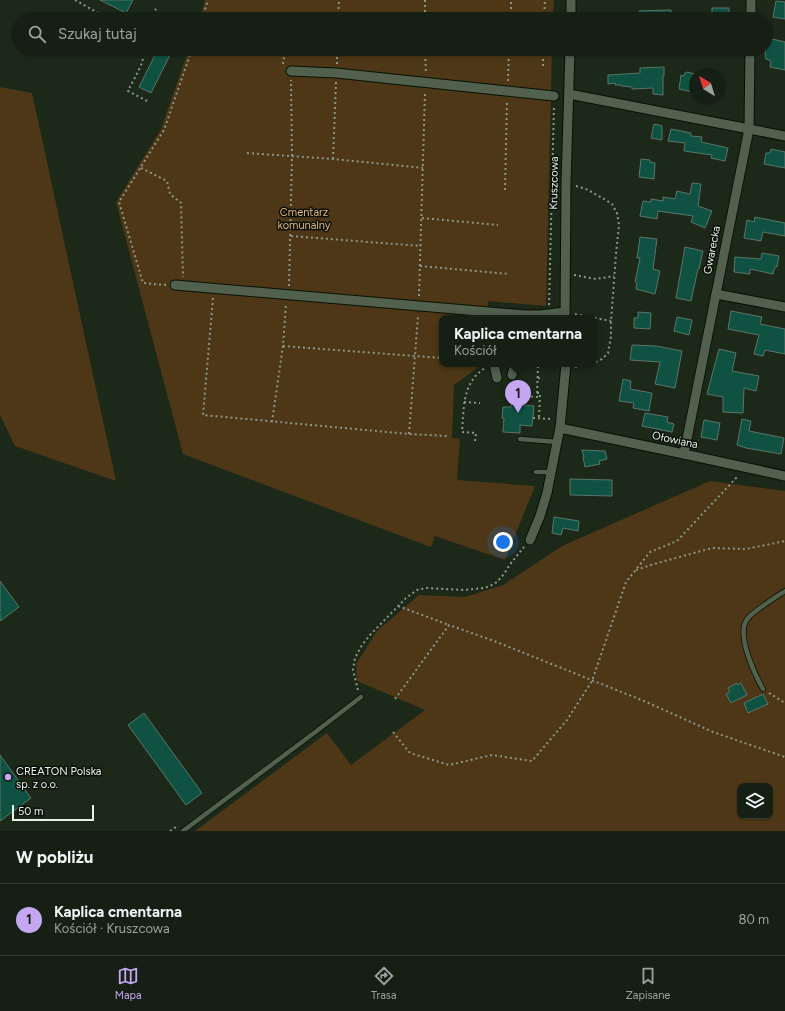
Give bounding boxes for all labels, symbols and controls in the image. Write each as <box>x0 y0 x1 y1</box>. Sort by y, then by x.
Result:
search box <box>12 12 773 56</box>
icon: search <box>26 23 48 45</box>
text: Szukaj tutaj <box>58 25 137 43</box>
north arrow <box>689 68 725 104</box>
street label: Kruszcowa <box>547 156 561 210</box>
park label: Cmentarz komunalny <box>277 206 331 232</box>
street label: Gwarecka <box>701 225 723 275</box>
popup <box>439 315 597 367</box>
text: Kaplica cmentarna <box>454 325 582 343</box>
text: Kościół <box>454 343 497 358</box>
pin: 1 <box>505 380 531 413</box>
street label: Ołowiana <box>651 429 699 451</box>
your location <box>493 532 513 552</box>
place label: CREATON Polska sp. z o.o. <box>16 765 101 791</box>
marker: CREATON Polska sp. z o.o. <box>3 772 13 782</box>
map controls <box>737 783 773 819</box>
button: layers <box>737 783 773 819</box>
scale bar <box>12 803 94 822</box>
text: 50 m <box>18 805 43 818</box>
text: W pobliżu <box>16 847 93 867</box>
text: Kaplica cmentarna <box>54 903 182 921</box>
text: 1 <box>26 912 32 927</box>
text: 80 m <box>738 912 769 927</box>
text: Kościół · Kruszcowa <box>54 921 170 936</box>
tab: Mapa <box>115 965 142 1002</box>
tab: Trasa <box>371 965 397 1002</box>
tab: Zapisane <box>626 965 670 1002</box>

